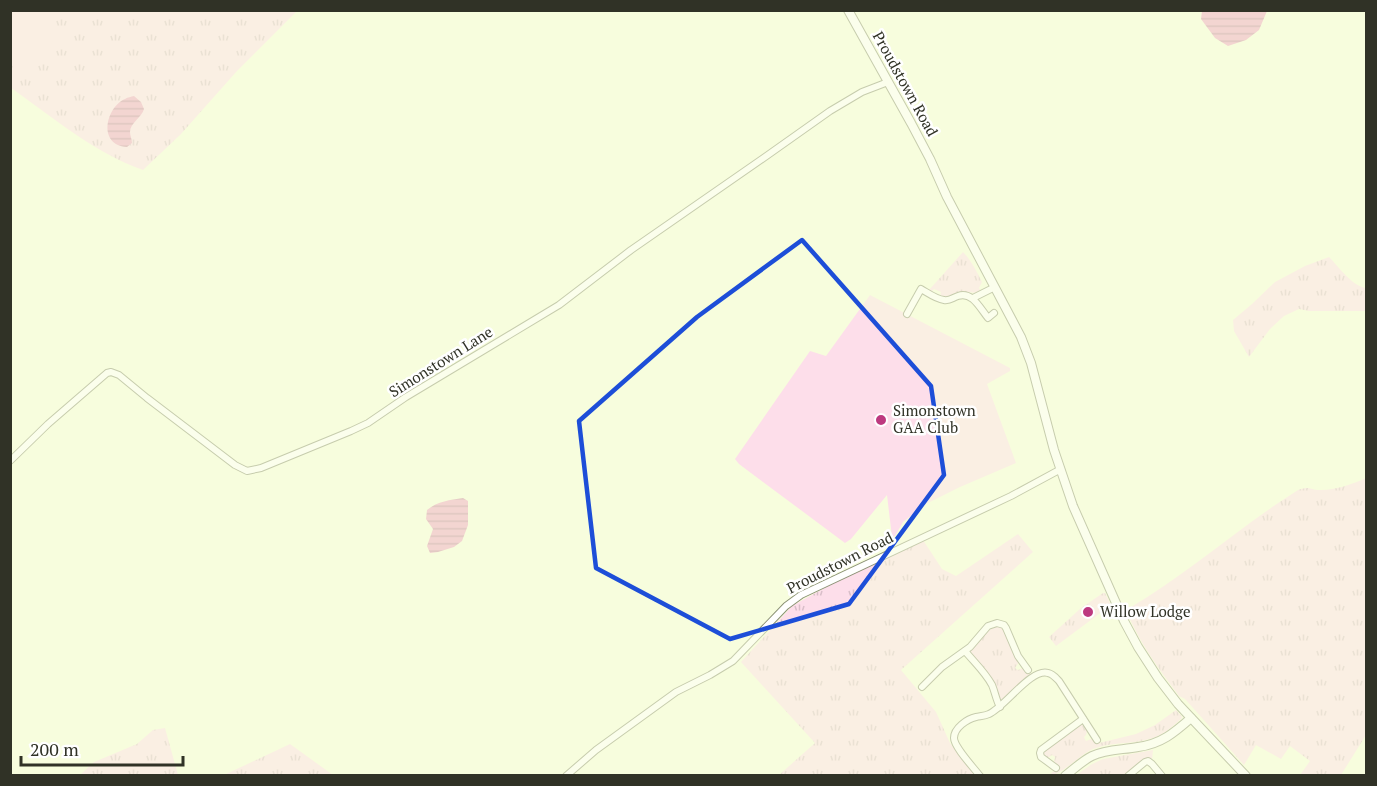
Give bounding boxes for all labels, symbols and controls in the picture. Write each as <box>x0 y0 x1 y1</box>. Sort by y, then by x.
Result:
street label: Proudstown Road <box>869 27 943 140</box>
street label: Simonstown Lane <box>385 321 496 401</box>
place label: Simonstown GAA Club <box>893 400 976 437</box>
marker: Simonstown GAA Club <box>874 413 888 427</box>
street label: Proudstown Road <box>783 527 896 598</box>
place label: Willow Lodge <box>1100 601 1191 621</box>
marker: Willow Lodge <box>1081 605 1095 619</box>
scale bar <box>21 729 183 767</box>
text: 200 m <box>30 737 79 761</box>

